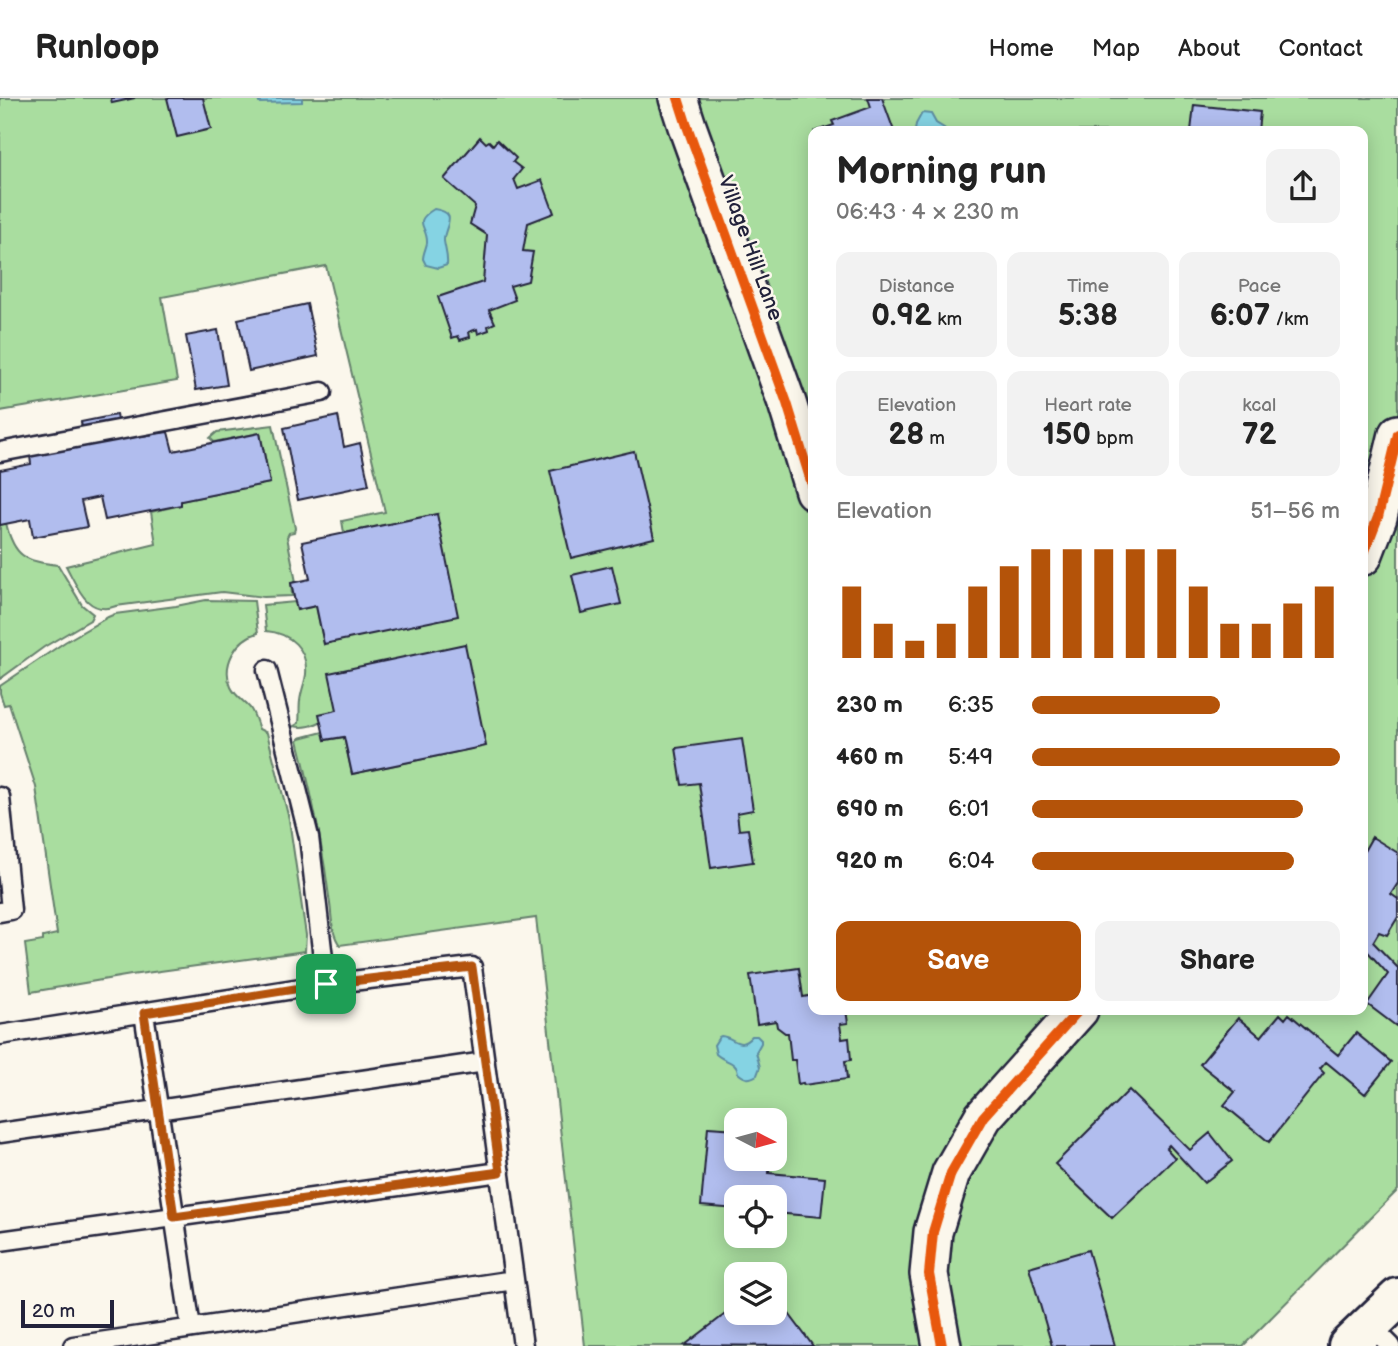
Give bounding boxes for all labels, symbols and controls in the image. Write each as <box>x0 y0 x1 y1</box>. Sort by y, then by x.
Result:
text: Runloop <box>35 28 159 68</box>
text: Home <box>989 34 1054 63</box>
text: Map <box>1092 34 1140 63</box>
text: About <box>1178 34 1240 63</box>
text: Contact <box>1278 34 1363 63</box>
text: Morning run <box>836 149 1047 194</box>
button: share <box>1266 149 1340 223</box>
street label: Village Hill Lane <box>713 172 788 324</box>
text: 06:43 · 4 × 230 m <box>836 198 1019 226</box>
text: Distance <box>879 275 955 298</box>
text: Time <box>1067 275 1109 298</box>
text: Pace <box>1238 275 1281 298</box>
text: 0.92 <box>871 298 932 334</box>
text: 5:38 <box>1058 298 1118 334</box>
text: 6:07 <box>1210 298 1270 334</box>
text: km <box>932 308 962 331</box>
text: /km <box>1270 308 1309 331</box>
text: Elevation <box>877 394 956 417</box>
text: Heart rate <box>1044 394 1132 417</box>
text: kcal <box>1242 394 1276 417</box>
text: 28 <box>888 417 924 453</box>
text: 150 <box>1042 417 1091 453</box>
text: 72 <box>1242 417 1277 453</box>
text: m <box>924 427 945 450</box>
text: bpm <box>1091 427 1134 450</box>
text: Elevation <box>836 497 932 525</box>
text: 51–56 m <box>1250 497 1340 525</box>
text: 230 m <box>836 691 903 719</box>
text: 6:35 <box>948 691 994 719</box>
text: 460 m <box>836 743 904 771</box>
text: 5:49 <box>948 743 993 771</box>
text: 690 m <box>836 795 904 823</box>
text: 6:01 <box>948 795 989 823</box>
text: 920 m <box>836 847 903 875</box>
text: 6:04 <box>948 847 994 875</box>
button: Save <box>836 921 1081 1001</box>
button: Share <box>1095 921 1340 1001</box>
pin <box>296 954 356 1014</box>
icon: arrive <box>307 965 345 1003</box>
north arrow <box>724 1108 788 1171</box>
map controls <box>724 1108 787 1325</box>
button: locate <box>724 1185 787 1248</box>
button: layers <box>724 1262 787 1325</box>
scale bar <box>21 1297 114 1329</box>
text: 20 m <box>32 1300 75 1323</box>

